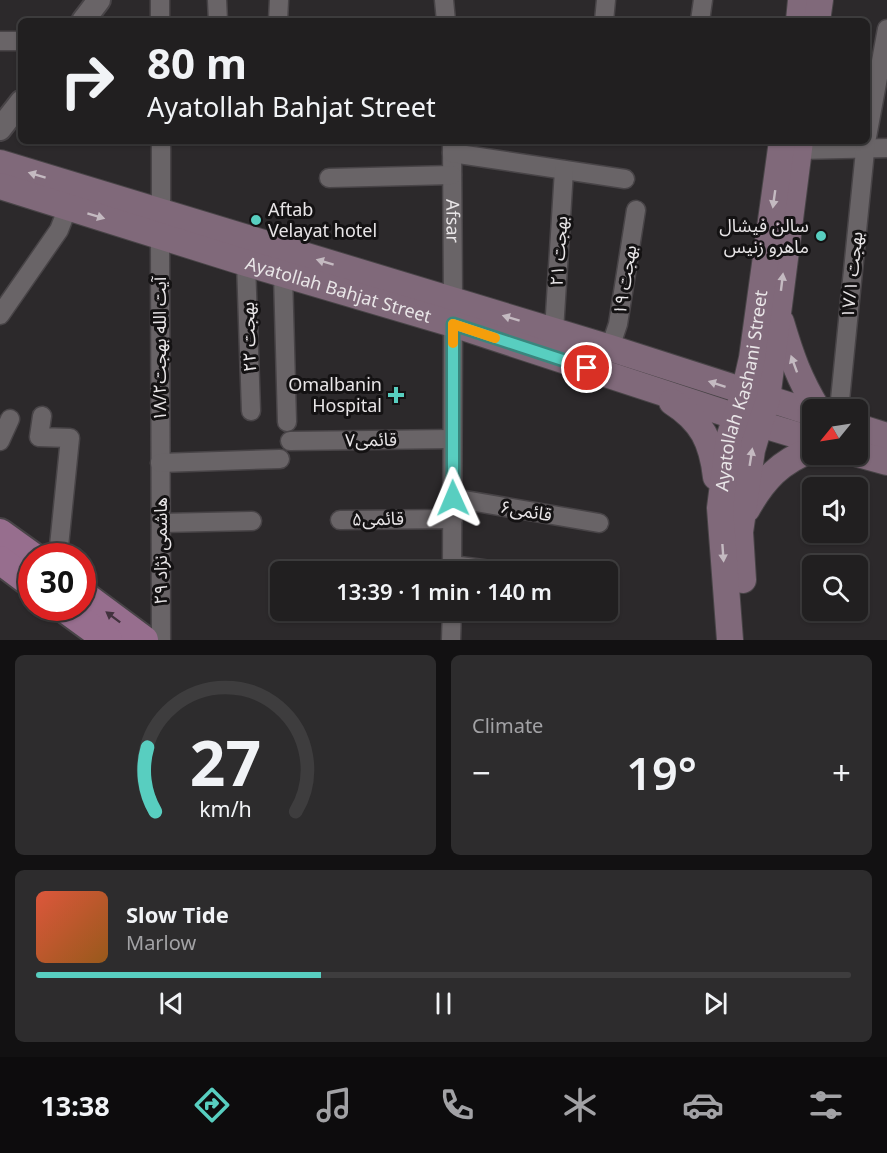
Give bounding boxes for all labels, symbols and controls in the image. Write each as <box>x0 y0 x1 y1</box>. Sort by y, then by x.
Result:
text: 80 m <box>147 34 247 91</box>
icon: right <box>48 42 126 120</box>
text: Ayatollah Bahjat Street <box>147 88 436 125</box>
one-way arrow <box>28 170 46 179</box>
one-way arrow <box>770 190 779 209</box>
place label: Aftab Velayat hotel <box>268 197 377 242</box>
street label: Afsar <box>441 199 466 244</box>
one-way arrow <box>87 211 105 221</box>
marker: Aftab Velayat hotel <box>249 213 263 227</box>
place label: سالن فیشال ماهرو زنیس <box>719 213 809 258</box>
street label: بهجت ۲۱ <box>544 215 572 287</box>
marker: سالن فیشال ماهرو زنیس <box>814 229 828 243</box>
street label: بهجت ۱۷/۱ <box>835 230 868 320</box>
street label: بهجت ۱۹ <box>607 243 641 316</box>
street label: Ayatollah Bahjat Street <box>243 251 435 328</box>
one-way arrow <box>316 257 334 266</box>
one-way arrow <box>778 273 787 292</box>
street label: آیت الله بهجت۱۸/۲ <box>147 276 171 421</box>
street label: Ayatollah Kashani Street <box>709 288 772 493</box>
street label: بهجت ۲۲ <box>235 301 261 373</box>
one-way arrow <box>502 313 520 322</box>
pin <box>561 342 612 393</box>
icon: arrive <box>570 351 603 384</box>
one-way arrow <box>789 354 799 372</box>
place label: Omalbanin Hospital <box>288 372 382 417</box>
one-way arrow <box>708 378 726 388</box>
marker: Omalbanin Hospital <box>387 386 405 404</box>
north arrow <box>802 399 868 465</box>
map controls <box>802 399 868 621</box>
street label: قائمی۷ <box>345 427 397 451</box>
one-way arrow <box>747 447 756 466</box>
position arrow <box>421 466 485 530</box>
button: sound <box>802 477 868 543</box>
street label: قائمی۶ <box>498 494 554 526</box>
street label: هاشمی نژاد ۲۹ <box>148 497 172 605</box>
street label: قائمی۵ <box>352 506 404 530</box>
speed limit sign: 30 <box>18 543 96 621</box>
one-way arrow <box>719 544 728 563</box>
button: search <box>802 555 868 621</box>
text: 13:39 · 1 min · 140 m <box>336 576 552 606</box>
one-way arrow <box>106 611 122 623</box>
text: Climate <box>472 712 543 739</box>
text: 27 <box>190 719 261 804</box>
text: 19° <box>626 742 697 803</box>
text: − <box>472 750 491 795</box>
text: + <box>832 750 851 795</box>
text: km/h <box>199 794 252 823</box>
text: Slow Tide <box>126 899 229 929</box>
text: Marlow <box>126 929 196 956</box>
icon: previous <box>155 987 188 1020</box>
icon: pause <box>427 987 460 1020</box>
icon: next <box>699 987 732 1020</box>
icon: directions <box>191 1084 233 1126</box>
icon: music <box>313 1084 355 1126</box>
icon: phone <box>436 1084 478 1126</box>
icon: climate <box>559 1084 601 1126</box>
icon: car <box>682 1084 724 1126</box>
icon: filters <box>805 1084 847 1126</box>
text: 13:38 <box>40 1087 110 1124</box>

